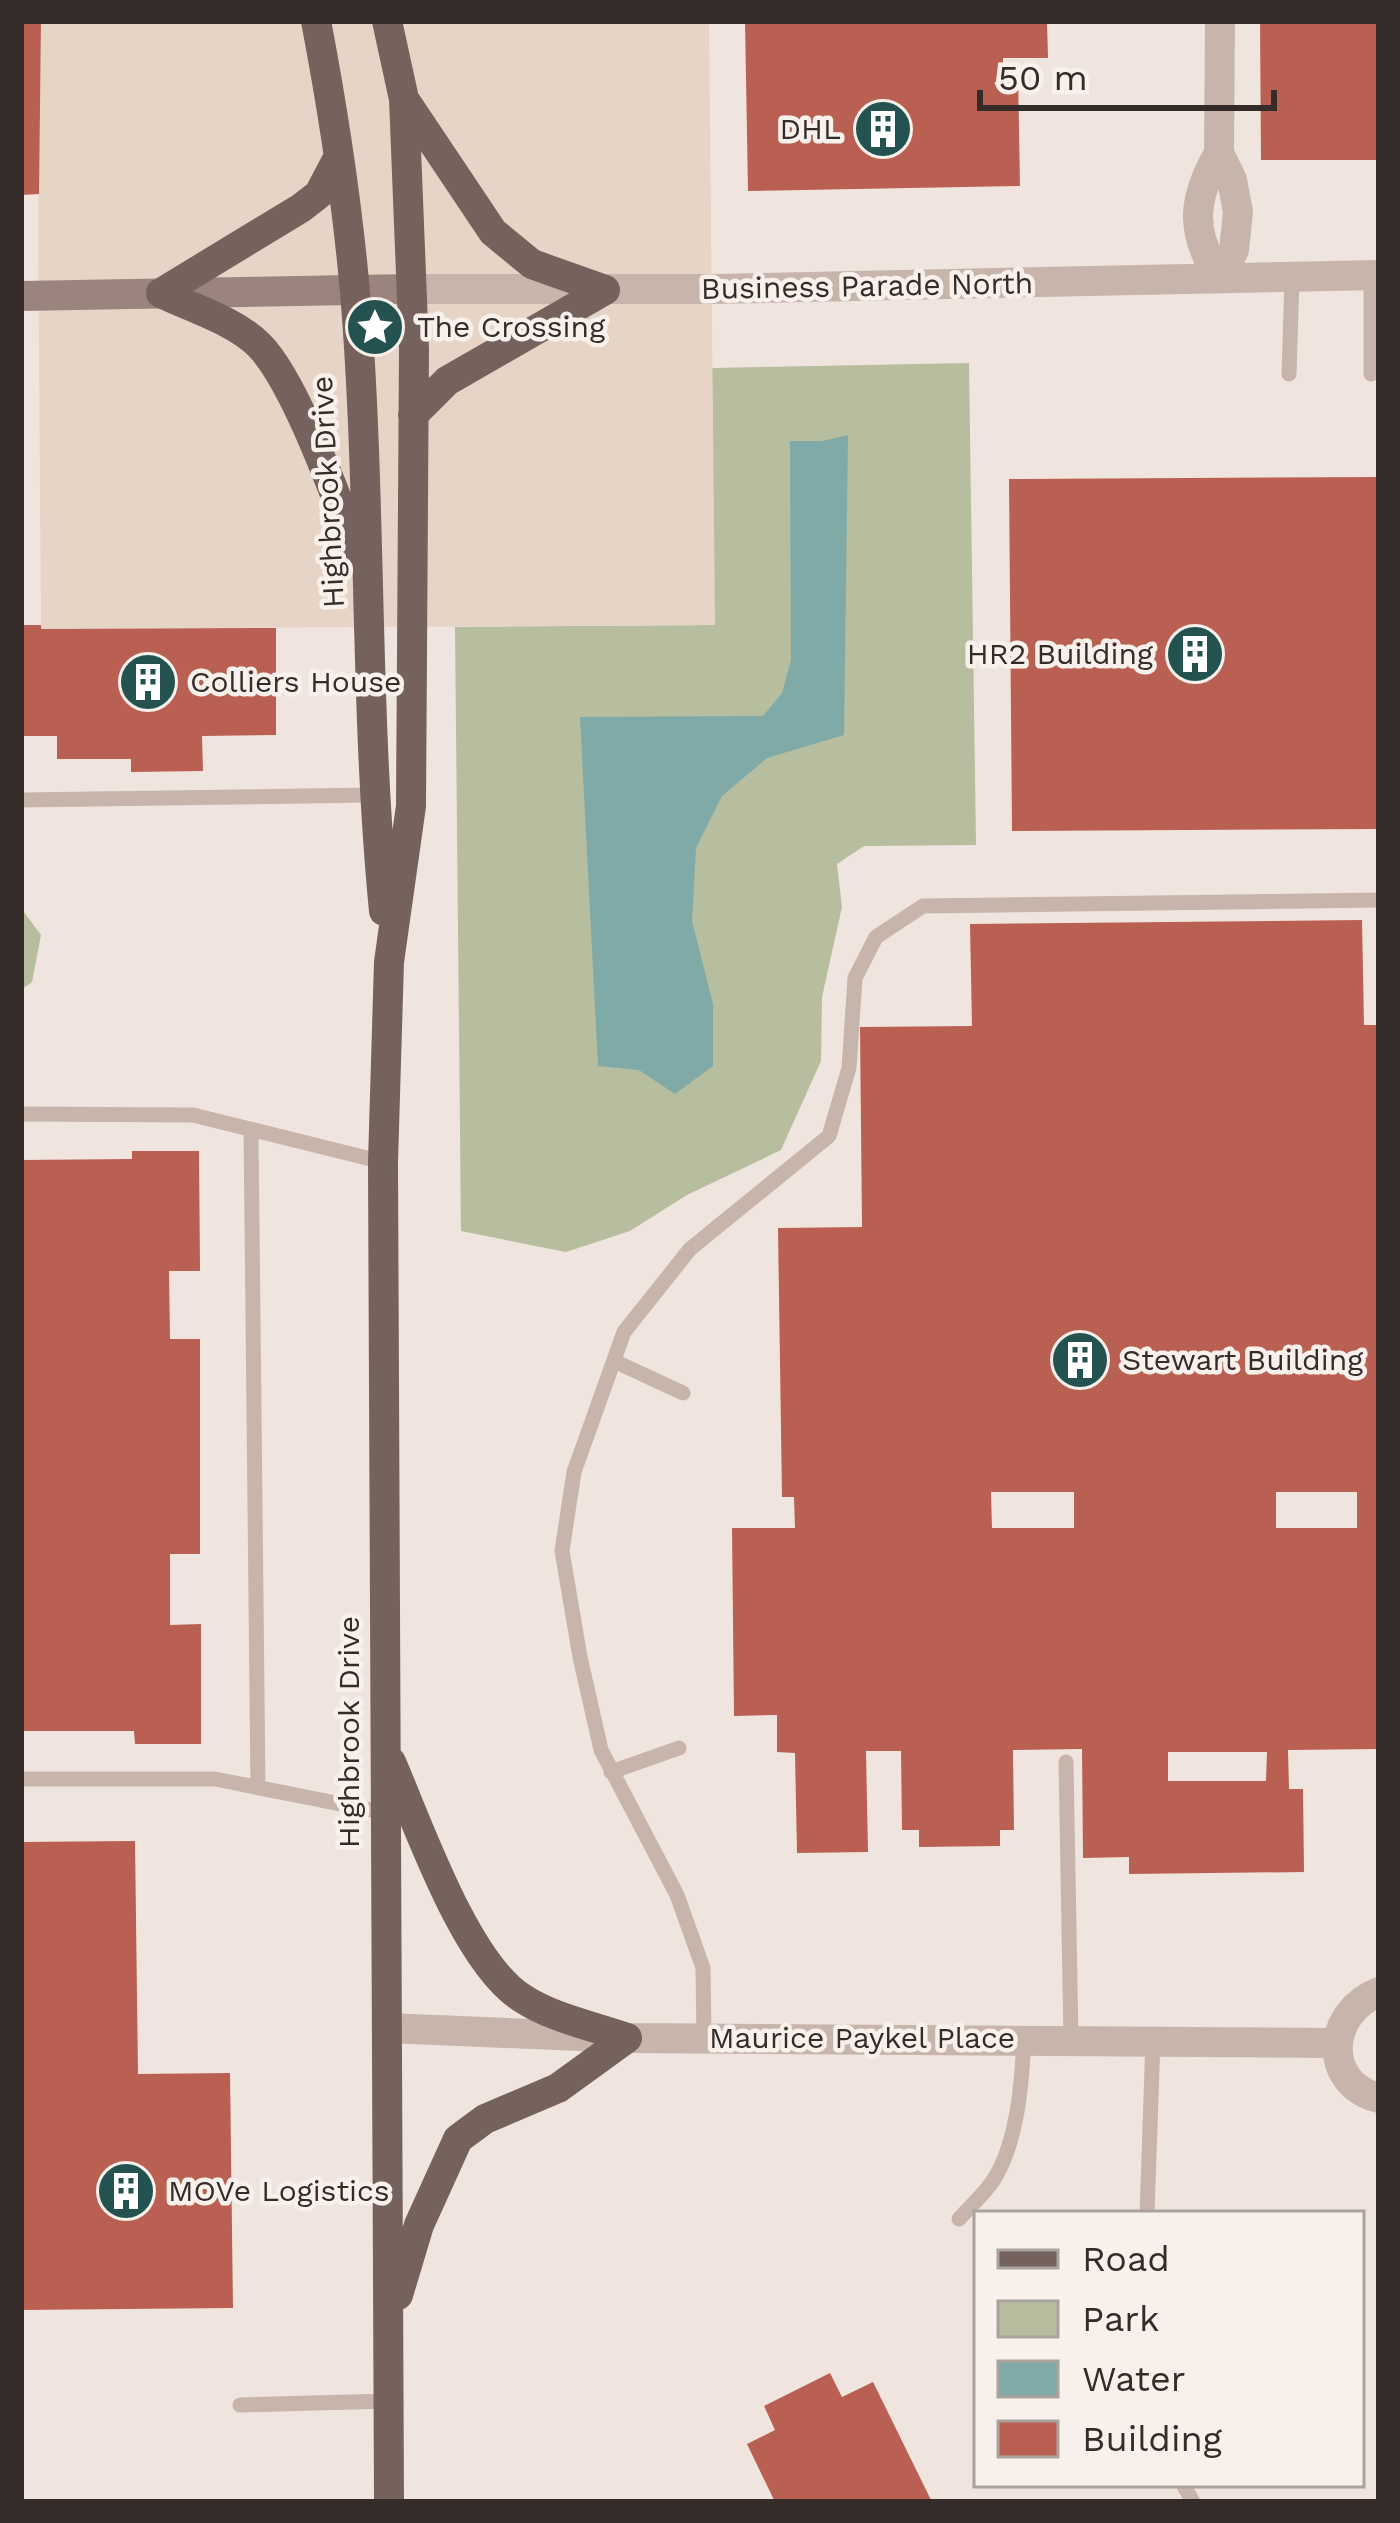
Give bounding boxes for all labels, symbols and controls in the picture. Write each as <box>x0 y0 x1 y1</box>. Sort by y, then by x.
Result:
scale bar <box>980 36 1274 110</box>
text: 50 m <box>998 57 1088 99</box>
building icon: DHL <box>852 98 914 160</box>
place label: DHL <box>779 111 841 146</box>
street label: Business Parade North <box>701 265 1033 306</box>
place icon: The Crossing <box>344 296 406 358</box>
place label: The Crossing <box>417 309 605 344</box>
street label: Highbrook Drive <box>304 375 351 609</box>
building icon: HR2 Building <box>1164 623 1226 685</box>
place label: HR2 Building <box>967 636 1153 671</box>
building icon: Colliers House <box>117 651 179 713</box>
place label: Colliers House <box>190 664 401 699</box>
building icon: Stewart Building <box>1049 1329 1111 1391</box>
place label: Stewart Building <box>1122 1342 1363 1377</box>
street label: Highbrook Drive <box>331 1616 366 1848</box>
street label: Maurice Paykel Place <box>709 2020 1015 2055</box>
building icon: MOVe Logistics <box>95 2160 157 2222</box>
place label: MOVe Logistics <box>168 2173 390 2208</box>
legend <box>974 2211 1364 2487</box>
text: Road <box>1082 2238 1170 2280</box>
text: Park <box>1082 2298 1159 2340</box>
text: Water <box>1082 2358 1185 2400</box>
text: Building <box>1082 2418 1223 2460</box>

